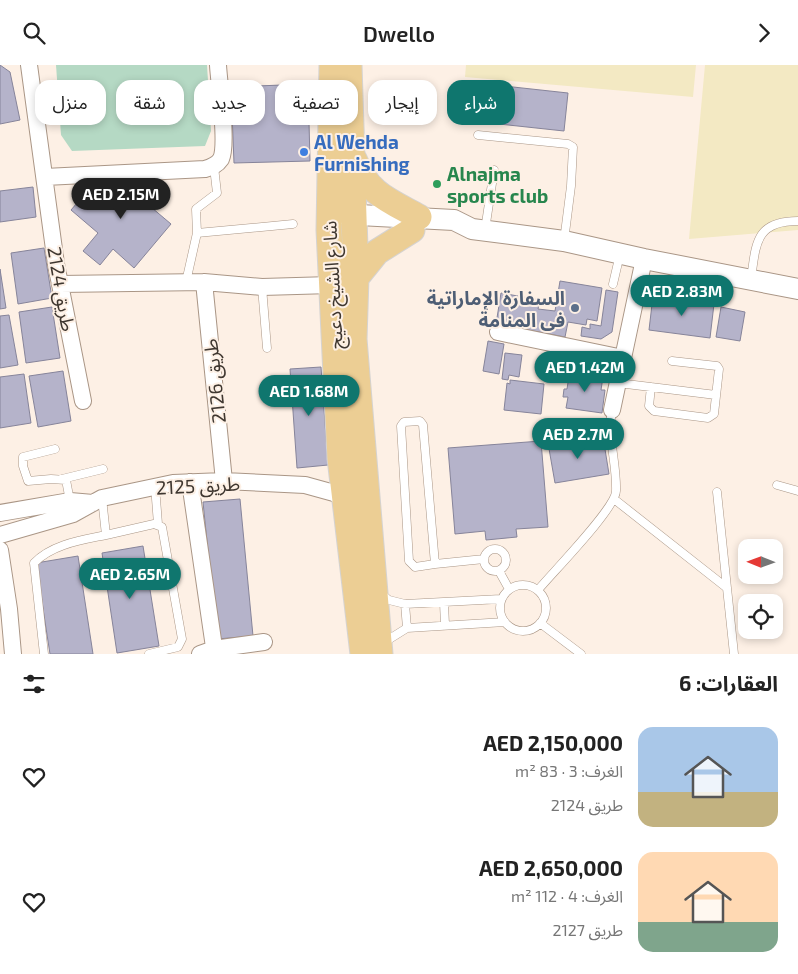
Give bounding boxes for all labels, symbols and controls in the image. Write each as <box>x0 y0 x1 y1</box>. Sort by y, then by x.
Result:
icon: search <box>20 19 48 47</box>
icon: forward <box>750 19 778 47</box>
text: Dwello <box>363 20 435 46</box>
chip: منزل <box>35 80 106 125</box>
chip: شقة <box>116 80 184 125</box>
chip: جديد <box>194 80 265 125</box>
chip: تصفية <box>275 80 358 125</box>
chip: إيجار <box>368 80 437 125</box>
chip: شراء <box>447 80 515 125</box>
place label: Al Wehda Furnishing <box>314 130 410 175</box>
marker: Al Wehda Furnishing <box>298 146 310 158</box>
place label: Alnajma sports club <box>447 162 548 207</box>
pin: AED 2.15M <box>64 177 178 220</box>
marker: Alnajma sports club <box>431 178 443 190</box>
text: AED 2.15M <box>83 184 159 203</box>
street label: شارع الشيخ دعيج <box>317 220 351 350</box>
street label: طريق 2124 <box>42 245 81 333</box>
pin: AED 2.83M <box>625 275 739 317</box>
text: AED 2.83M <box>642 281 722 300</box>
place label: السفارة الإماراتية فى المنامة <box>427 286 565 331</box>
marker: السفارة الإماراتية فى المنامة <box>569 302 581 314</box>
street label: طريق 2126 <box>198 337 231 424</box>
pin: AED 1.42M <box>528 351 642 393</box>
text: AED 1.42M <box>546 357 624 376</box>
pin: AED 1.68M <box>252 375 366 417</box>
text: AED 1.68M <box>270 381 348 400</box>
pin: AED 2.7M <box>526 417 630 460</box>
text: AED 2.7M <box>543 424 613 443</box>
street label: طريق 2125 <box>155 471 241 500</box>
north arrow <box>738 539 782 584</box>
map controls <box>738 539 783 639</box>
pin: AED 2.65M <box>73 557 187 600</box>
text: AED 2.65M <box>90 564 170 583</box>
button: locate <box>738 594 783 639</box>
icon: filters <box>20 670 48 698</box>
text: العقارات: 6 <box>679 670 778 695</box>
text: AED 2,150,000 <box>483 730 623 755</box>
icon: home <box>678 747 738 807</box>
text: الغرف: 3 · 83 m² <box>515 761 623 780</box>
icon: heart <box>20 763 48 791</box>
text: طريق 2124 <box>551 795 623 814</box>
text: AED 2,650,000 <box>479 855 623 880</box>
icon: home <box>678 872 738 932</box>
text: الغرف: 4 · 112 m² <box>511 886 623 905</box>
icon: heart <box>20 888 48 916</box>
text: طريق 2127 <box>552 920 623 939</box>

